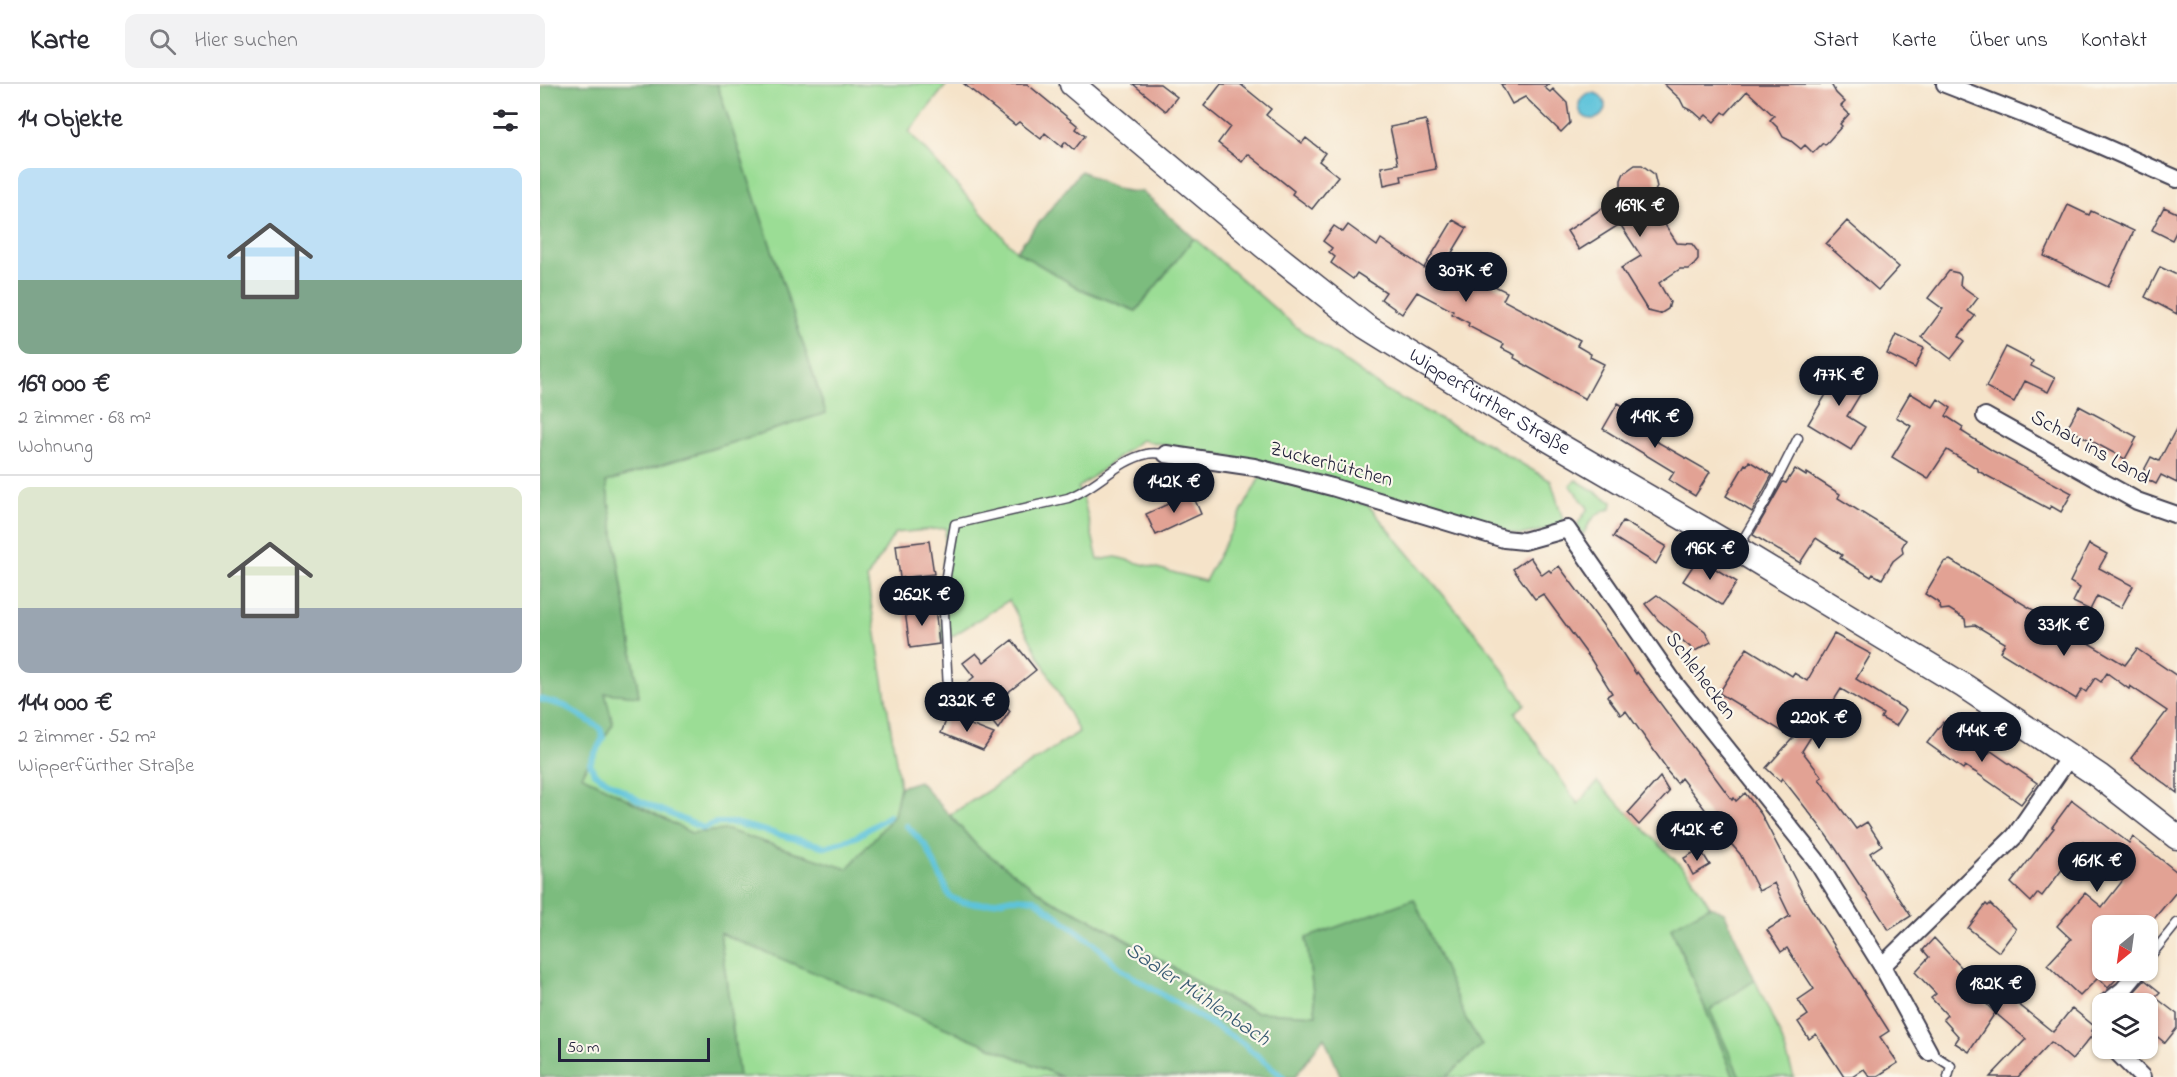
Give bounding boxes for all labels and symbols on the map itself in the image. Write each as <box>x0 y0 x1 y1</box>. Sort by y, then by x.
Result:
pin: 169K € <box>1591 187 1689 238</box>
pin: 307K € <box>1417 252 1515 303</box>
street label: Wipperfürther Straße <box>1402 341 1576 464</box>
pin: 177K € <box>1790 356 1888 407</box>
pin: 149K € <box>1606 398 1704 449</box>
street label: Schau ins Land <box>2025 403 2155 493</box>
street label: Zuckerhütchen <box>1266 434 1396 496</box>
pin: 142K € <box>1125 463 1223 514</box>
pin: 196K € <box>1661 530 1759 581</box>
pin: 262K € <box>873 576 971 627</box>
pin: 331K € <box>2015 606 2113 657</box>
street label: Schlehecken <box>1657 626 1743 726</box>
pin: 232K € <box>918 682 1016 733</box>
pin: 220K € <box>1770 699 1868 750</box>
pin: 144K € <box>1933 712 2031 763</box>
pin: 142K € <box>1648 811 1746 862</box>
pin: 161K € <box>2048 842 2146 893</box>
north arrow <box>2092 915 2158 981</box>
water label: Saaler Mühlenbach <box>1118 935 1276 1056</box>
pin: 182K € <box>1947 965 2045 1016</box>
scale bar <box>558 1035 710 1062</box>

